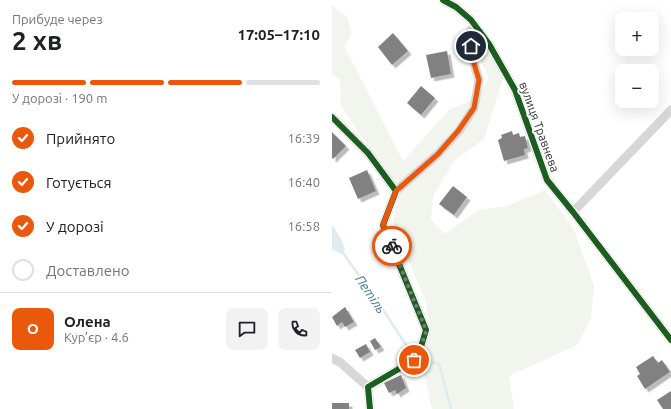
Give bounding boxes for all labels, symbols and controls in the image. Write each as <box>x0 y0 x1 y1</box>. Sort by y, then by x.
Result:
text: Прибуде через <box>12 12 103 26</box>
map controls <box>615 12 659 108</box>
button: + <box>615 12 659 56</box>
text: 2 хв <box>12 26 62 55</box>
text: 17:05–17:10 <box>237 26 320 43</box>
pin <box>454 29 488 63</box>
icon: home <box>460 35 482 57</box>
button: − <box>615 64 659 108</box>
street label: вулиця Травнева <box>517 80 562 174</box>
text: У дорозі · 190 m <box>12 91 107 105</box>
icon: check <box>12 127 34 149</box>
text: Прийнято <box>46 130 115 147</box>
text: 16:39 <box>287 131 320 145</box>
icon: check <box>12 171 34 193</box>
text: Готується <box>46 174 112 191</box>
text: 16:40 <box>287 175 320 189</box>
icon: check <box>12 215 34 237</box>
text: У дорозі <box>46 218 104 235</box>
text: 16:58 <box>287 219 320 233</box>
courier <box>372 226 412 266</box>
icon: bike <box>381 235 403 257</box>
text: Доставлено <box>46 262 130 279</box>
water label: Петіль <box>353 272 389 316</box>
button: chat <box>226 308 268 350</box>
button: phone <box>278 308 320 350</box>
text: Олена <box>64 313 111 330</box>
text: О <box>27 320 39 337</box>
text: Кур’єр · 4.6 <box>64 330 129 344</box>
pin <box>397 343 431 377</box>
icon: bag <box>403 349 425 371</box>

